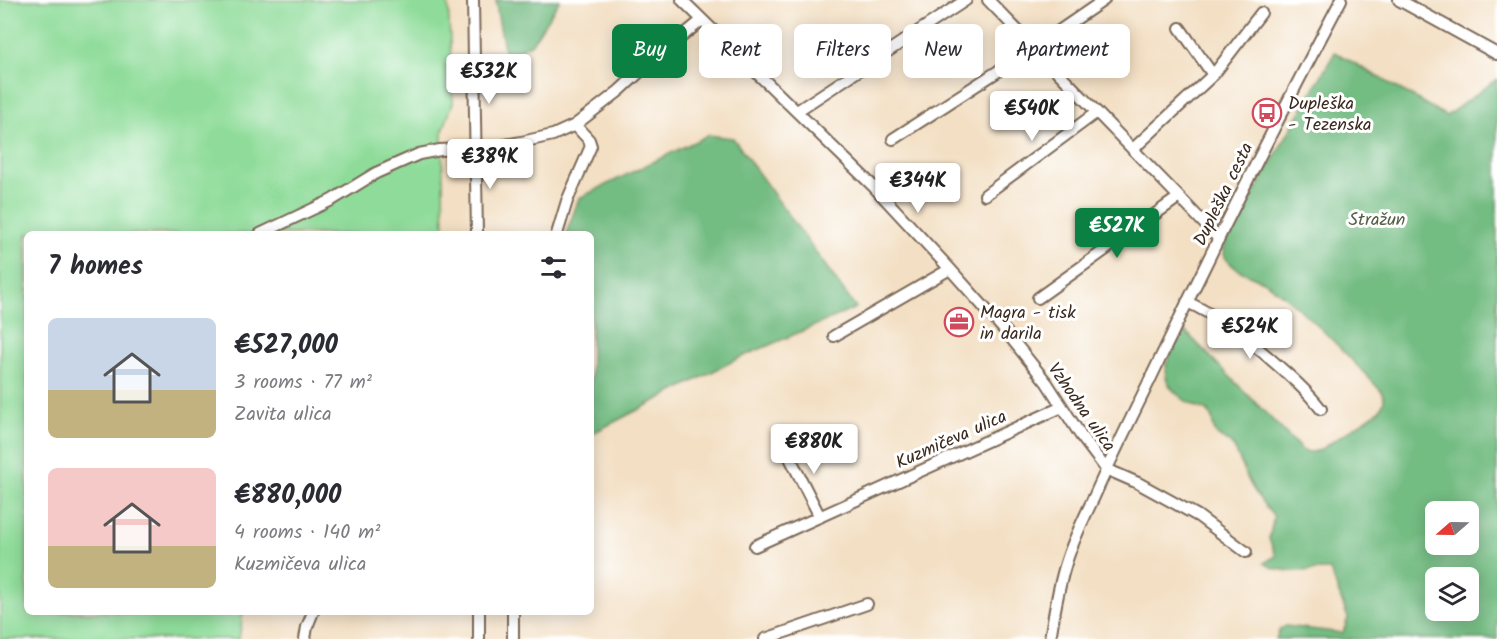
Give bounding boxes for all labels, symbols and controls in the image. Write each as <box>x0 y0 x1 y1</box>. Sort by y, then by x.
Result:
chip: Buy <box>612 24 687 78</box>
chip: Rent <box>699 24 782 78</box>
chip: Filters <box>794 24 891 78</box>
chip: New <box>903 24 983 78</box>
chip: Apartment <box>995 24 1130 78</box>
pin: €532K <box>447 54 531 105</box>
text: €532K <box>460 57 518 89</box>
place label: Dupleška - Tezenska <box>1288 90 1371 140</box>
pin: €540K <box>990 91 1074 142</box>
text: €540K <box>1004 94 1060 126</box>
bus stop icon: Dupleška - Tezenska <box>1251 97 1283 129</box>
street label: Dupleška cesta <box>1187 138 1262 252</box>
pin: €389K <box>448 139 532 190</box>
text: €389K <box>461 142 519 174</box>
pin: €344K <box>876 163 960 214</box>
text: €344K <box>889 166 947 198</box>
park label: Stražun <box>1349 206 1405 235</box>
pin: €527K <box>1075 208 1159 259</box>
text: €527K <box>1089 211 1145 243</box>
text: 7 homes <box>48 246 143 288</box>
icon: filters <box>537 251 570 284</box>
place label: Magra - tisk in darila <box>980 299 1076 349</box>
office icon: Magra - tisk in darila <box>943 306 975 338</box>
pin: €524K <box>1208 309 1292 360</box>
text: €524K <box>1221 312 1279 344</box>
text: €527,000 <box>234 325 338 367</box>
icon: home <box>96 342 168 414</box>
street label: Vzhodna ulica <box>1039 357 1122 459</box>
text: 3 rooms · 77 m² <box>234 367 372 399</box>
text: Zavita ulica <box>234 399 332 431</box>
street label: Kuzmičeva ulica <box>891 403 1012 478</box>
pin: €880K <box>772 424 856 475</box>
text: €880K <box>785 427 843 459</box>
text: €880,000 <box>234 475 341 517</box>
icon: home <box>96 492 168 564</box>
north arrow <box>1425 501 1479 555</box>
map controls <box>1425 501 1479 621</box>
text: 4 rooms · 140 m² <box>234 517 380 549</box>
text: Kuzmičeva ulica <box>234 549 366 581</box>
button: layers <box>1425 567 1479 621</box>

